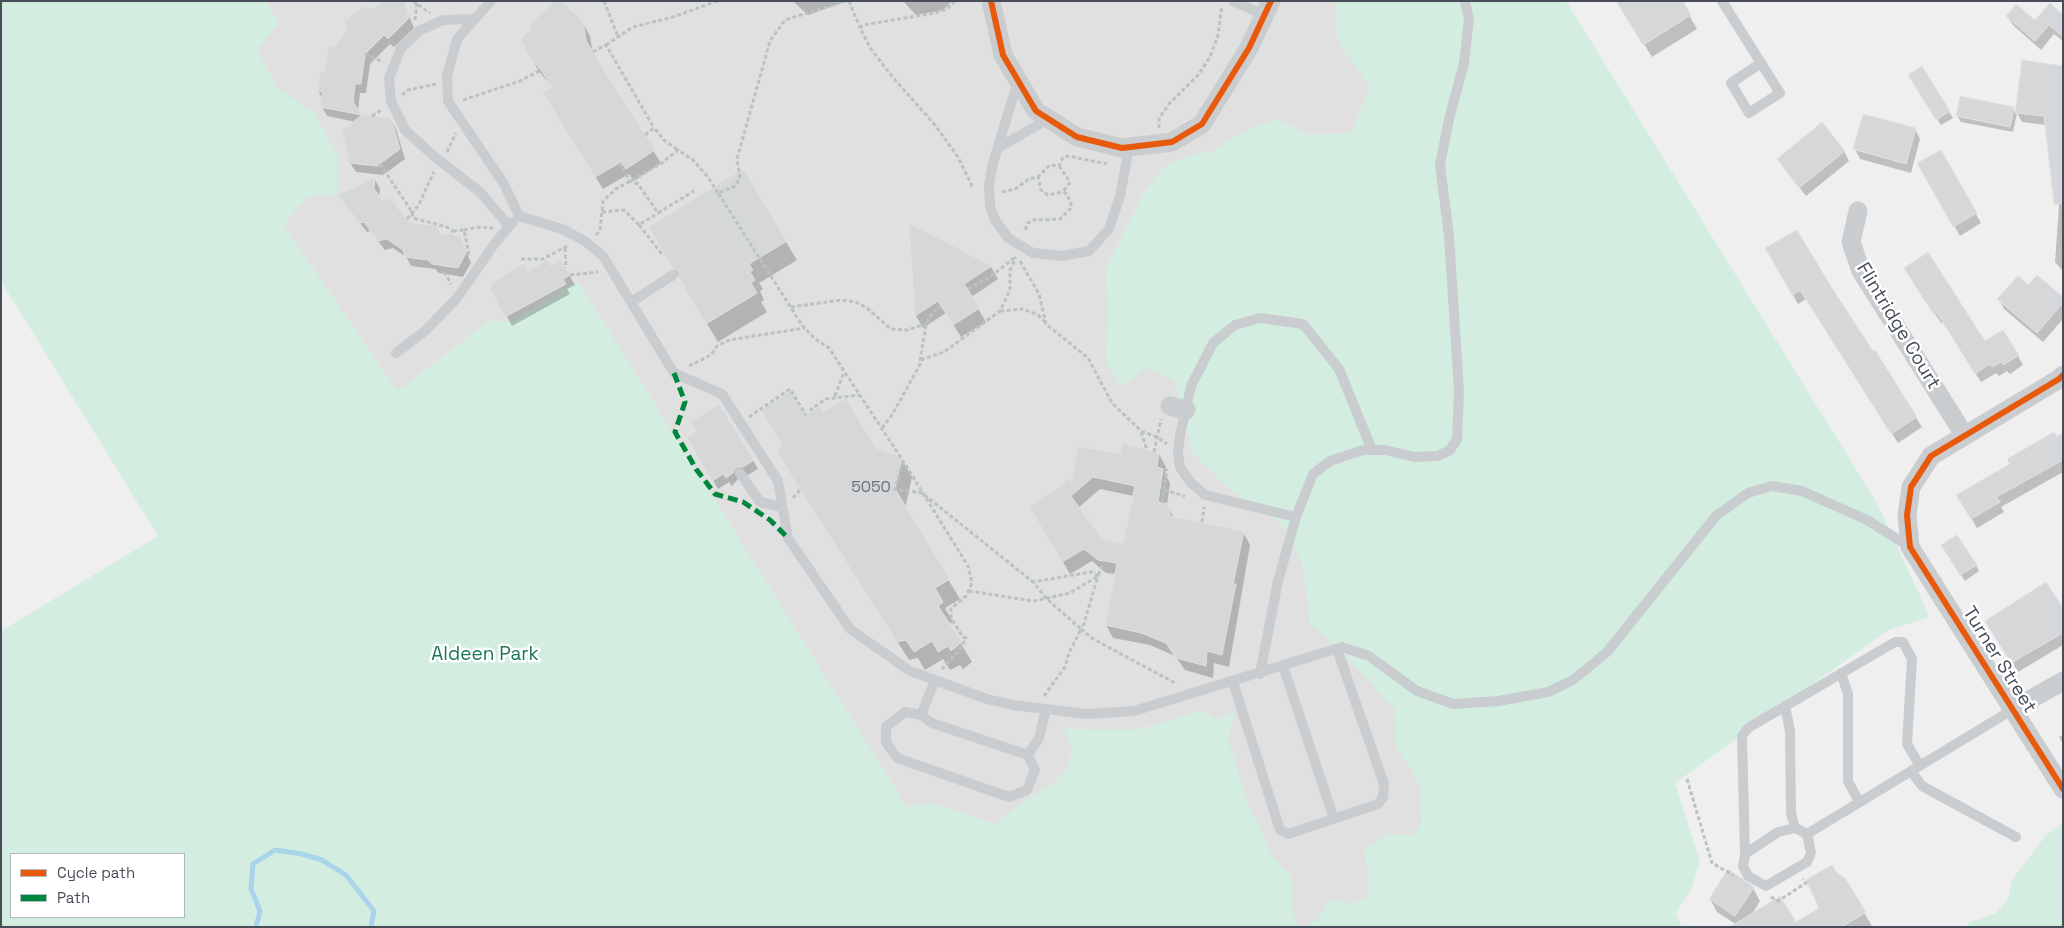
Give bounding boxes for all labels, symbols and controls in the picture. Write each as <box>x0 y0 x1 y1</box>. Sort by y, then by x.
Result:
street label: Flintridge Court <box>1851 259 1945 393</box>
house number: 5050 <box>851 478 891 498</box>
street label: Turner Street <box>1957 602 2041 718</box>
park label: Aldeen Park <box>431 644 539 666</box>
legend <box>10 853 185 918</box>
text: Cycle path <box>57 863 135 882</box>
text: Path <box>57 888 90 907</box>

